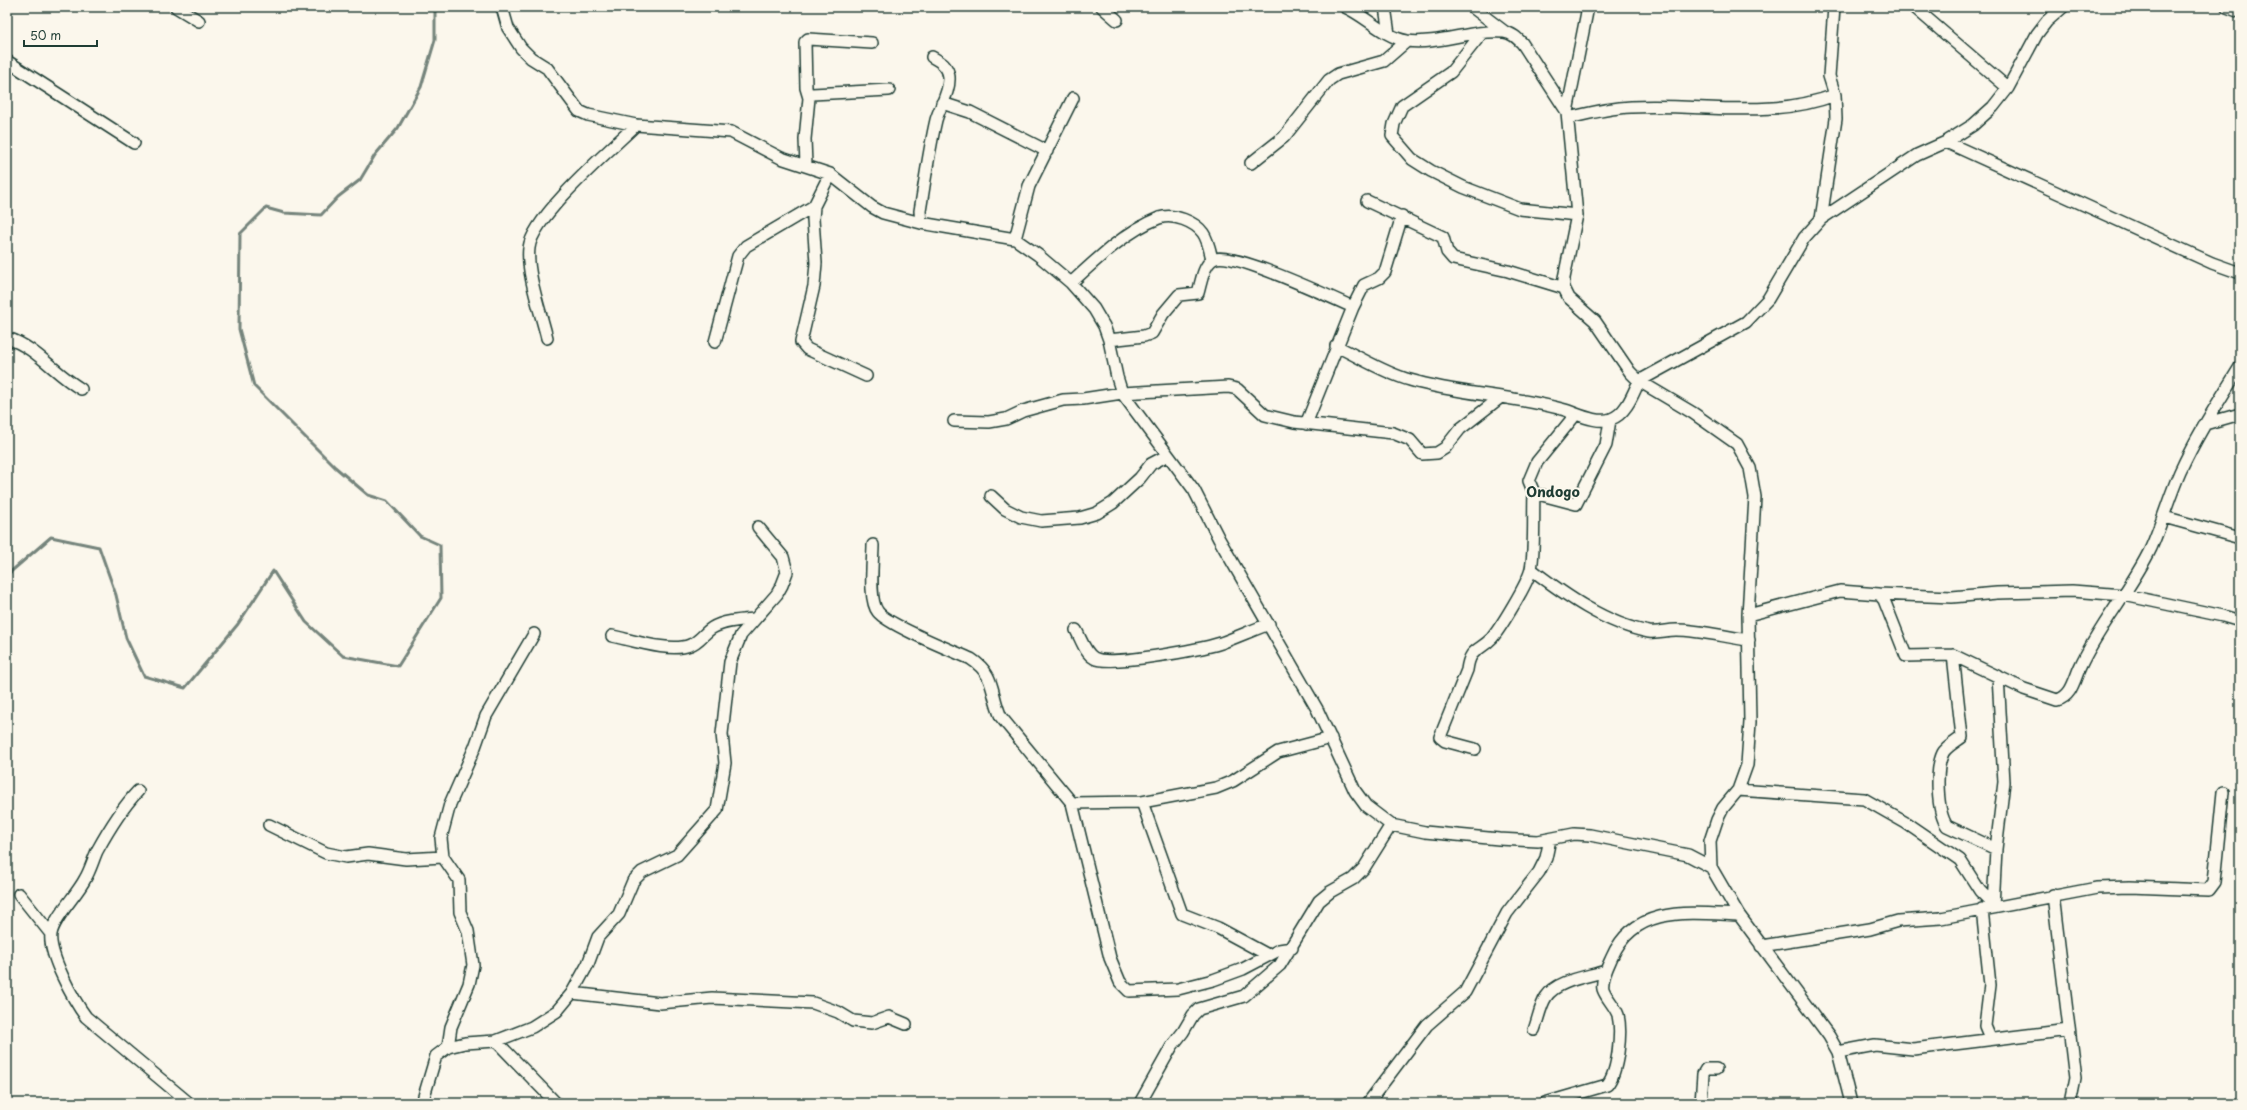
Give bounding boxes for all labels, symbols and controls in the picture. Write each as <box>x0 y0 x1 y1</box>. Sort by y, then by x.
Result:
scale bar <box>24 22 97 48</box>
text: 50 m <box>30 26 61 44</box>
district label: Ondogo <box>1526 481 1580 502</box>

